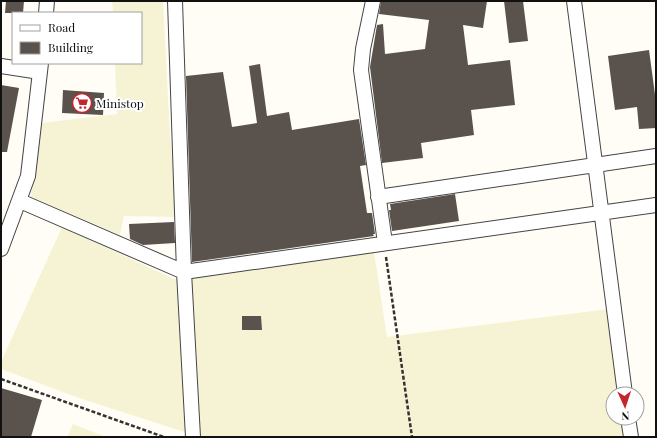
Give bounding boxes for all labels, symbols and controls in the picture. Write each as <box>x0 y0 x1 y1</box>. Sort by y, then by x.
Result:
legend <box>12 12 142 64</box>
text: Road <box>48 19 75 35</box>
text: Building <box>48 39 94 55</box>
supermarket icon: Ministop <box>71 92 93 114</box>
place label: Ministop <box>96 95 144 111</box>
north arrow <box>605 386 645 426</box>
text: N <box>621 409 630 424</box>

